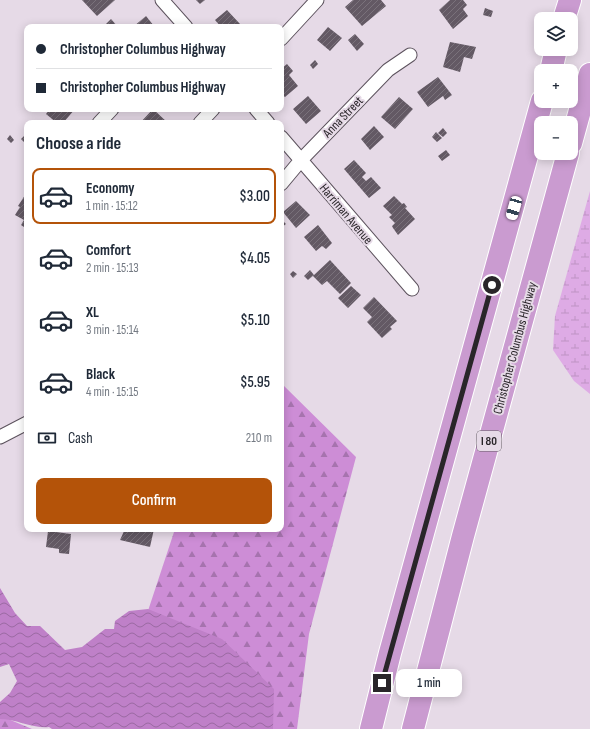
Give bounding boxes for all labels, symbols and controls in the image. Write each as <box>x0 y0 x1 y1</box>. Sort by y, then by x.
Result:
map controls <box>534 12 578 160</box>
button: layers <box>534 12 578 56</box>
text: Christopher Columbus Highway <box>60 40 226 59</box>
button: + <box>534 64 578 108</box>
text: Christopher Columbus Highway <box>60 78 226 97</box>
street label: Anna Street <box>319 93 367 142</box>
button: − <box>534 116 578 160</box>
text: Choose a ride <box>36 133 121 154</box>
icon: car <box>38 178 74 214</box>
text: Economy <box>86 179 135 198</box>
street label: Harriman Avenue <box>316 180 376 248</box>
text: $3.00 <box>239 187 270 206</box>
car <box>505 195 523 221</box>
text: 1 min · 15:12 <box>86 198 138 214</box>
icon: car <box>38 240 74 276</box>
text: Comfort <box>86 241 131 260</box>
text: $4.05 <box>240 249 270 268</box>
text: 2 min · 15:13 <box>86 260 139 276</box>
route start <box>483 276 501 294</box>
street label: Christopher Columbus Highway <box>490 280 540 416</box>
icon: car <box>38 302 74 338</box>
text: XL <box>86 303 99 322</box>
text: $5.10 <box>240 311 270 330</box>
text: 3 min · 15:14 <box>86 322 139 338</box>
icon: car <box>38 364 74 400</box>
text: Black <box>86 365 115 384</box>
text: $5.95 <box>240 373 270 392</box>
text: 4 min · 15:15 <box>86 384 139 400</box>
icon: cash <box>36 427 58 449</box>
text: Cash <box>68 429 93 448</box>
text: 210 m <box>246 430 272 446</box>
road number: I 80 <box>477 431 501 451</box>
button: Confirm <box>36 478 272 524</box>
callout: 1 min <box>396 669 462 697</box>
route end <box>373 674 391 692</box>
text: 1 min <box>417 675 441 691</box>

